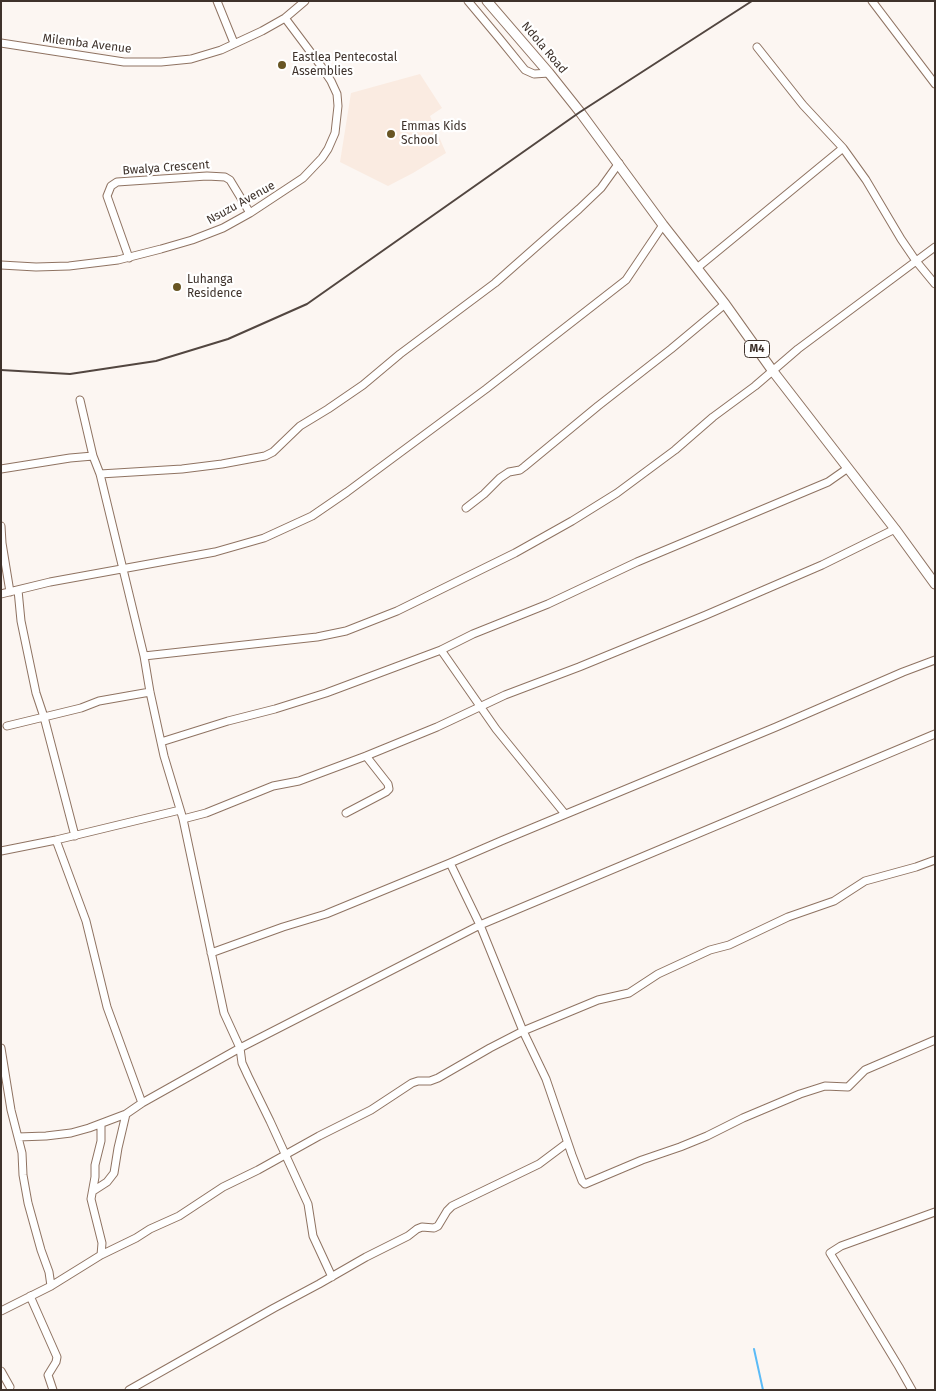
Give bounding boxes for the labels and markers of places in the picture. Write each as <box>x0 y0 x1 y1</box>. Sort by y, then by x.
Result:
place label: Eastlea Pentecostal Assemblies <box>292 51 397 79</box>
marker: Eastlea Pentecostal Assemblies <box>276 59 288 71</box>
place label: Emmas Kids School <box>401 120 466 148</box>
marker: Emmas Kids School <box>385 128 397 140</box>
place label: Luhanga Residence <box>187 273 242 301</box>
marker: Luhanga Residence <box>171 281 183 293</box>

